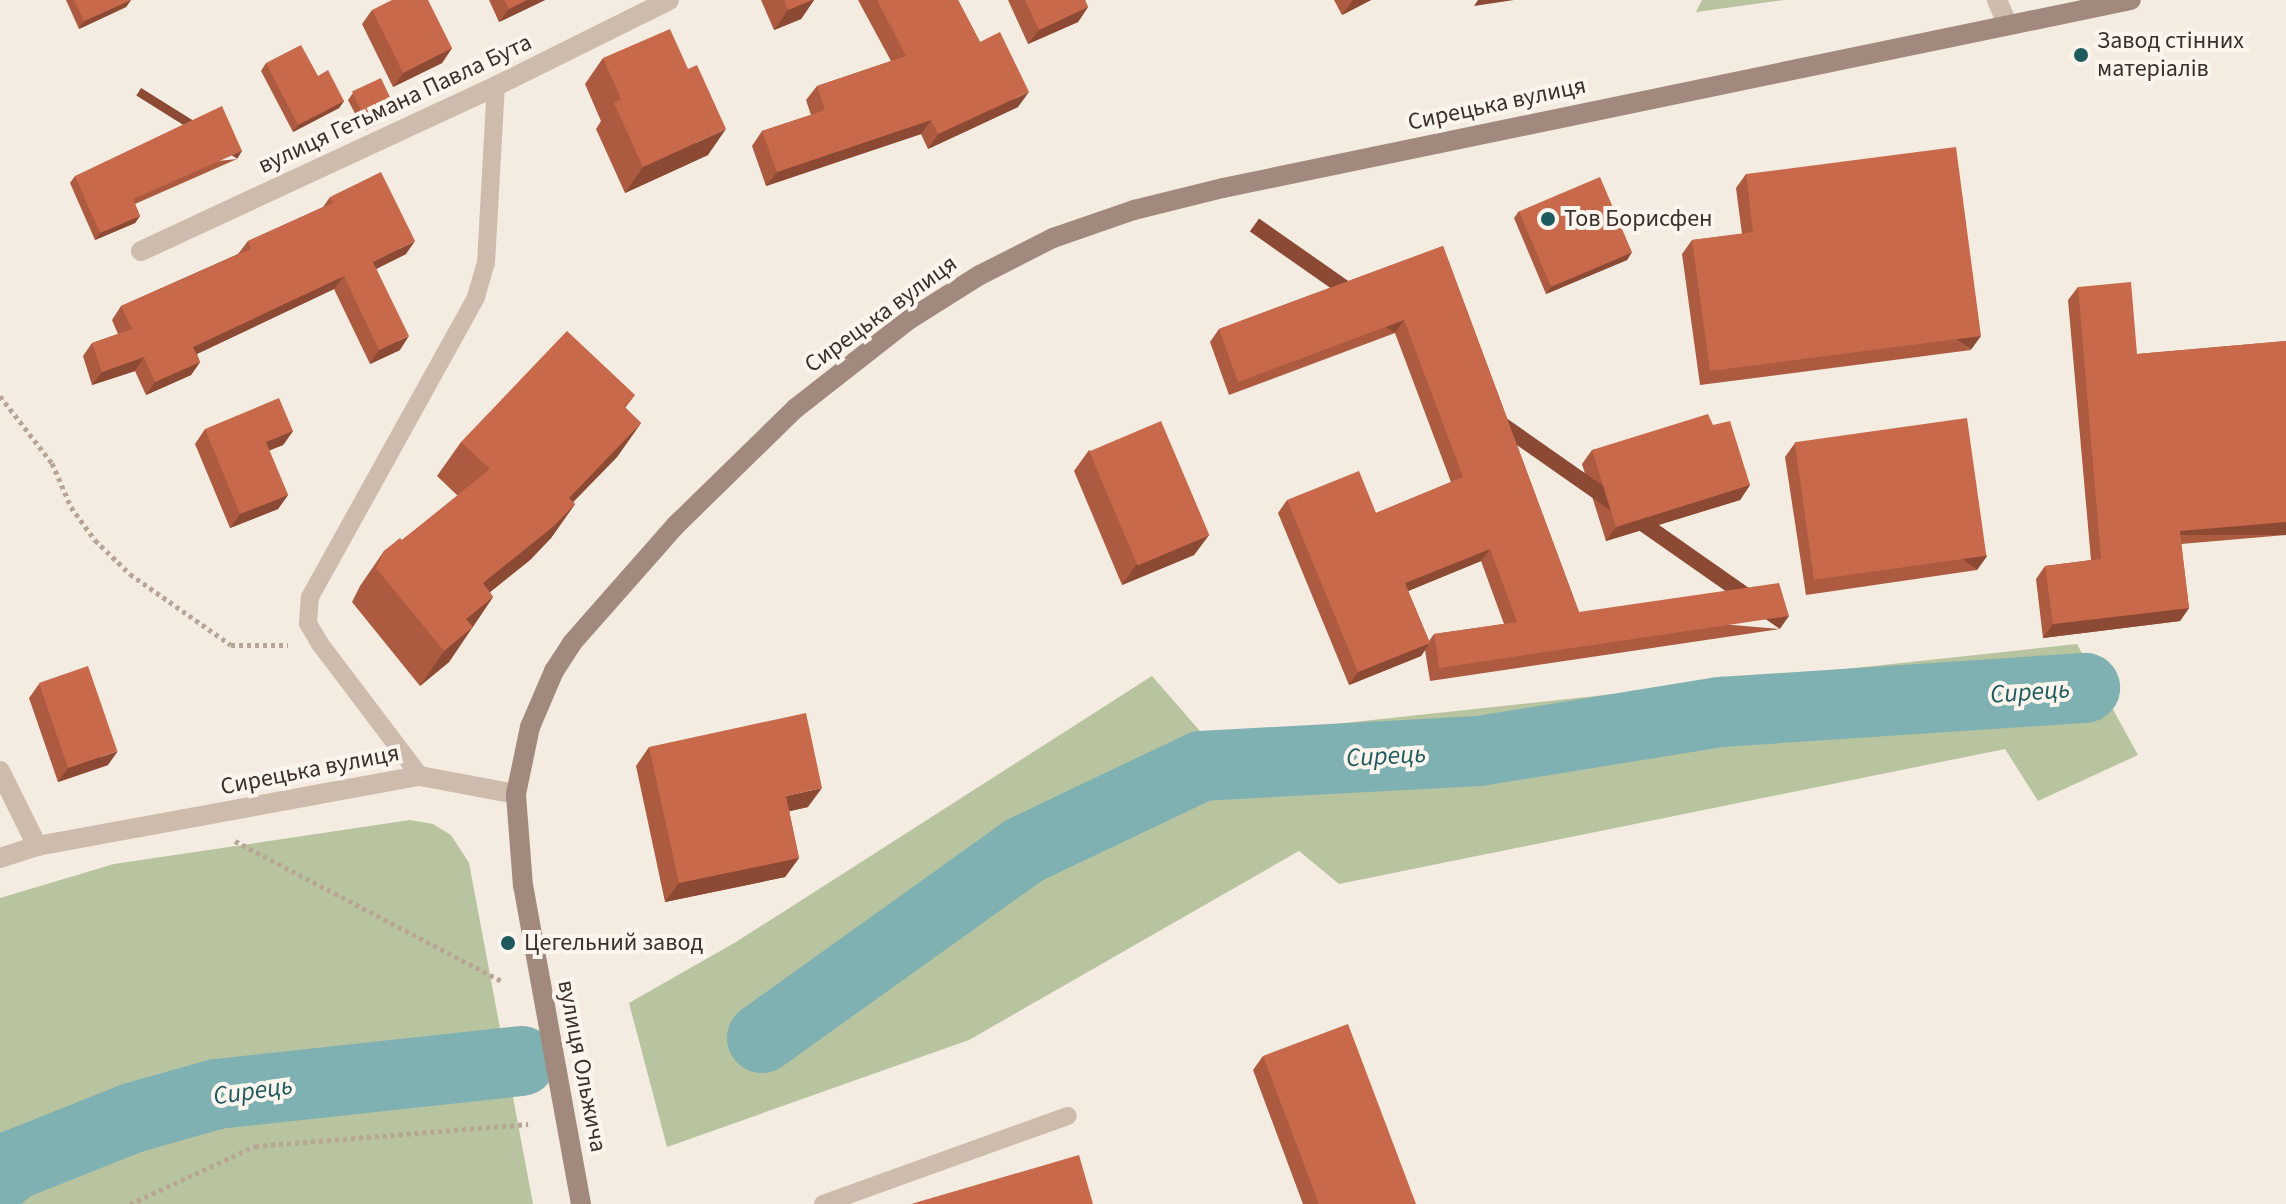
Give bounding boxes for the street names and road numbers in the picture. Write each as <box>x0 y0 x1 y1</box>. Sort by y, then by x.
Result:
street label: вулиця Гетьмана Павла Бута <box>254 28 536 180</box>
street label: Сирецька вулиця <box>1405 71 1589 137</box>
street label: Сирецька вулиця <box>799 249 963 379</box>
street label: Сирецька вулиця <box>218 739 402 801</box>
street label: вулиця Ольжича <box>551 978 613 1154</box>

